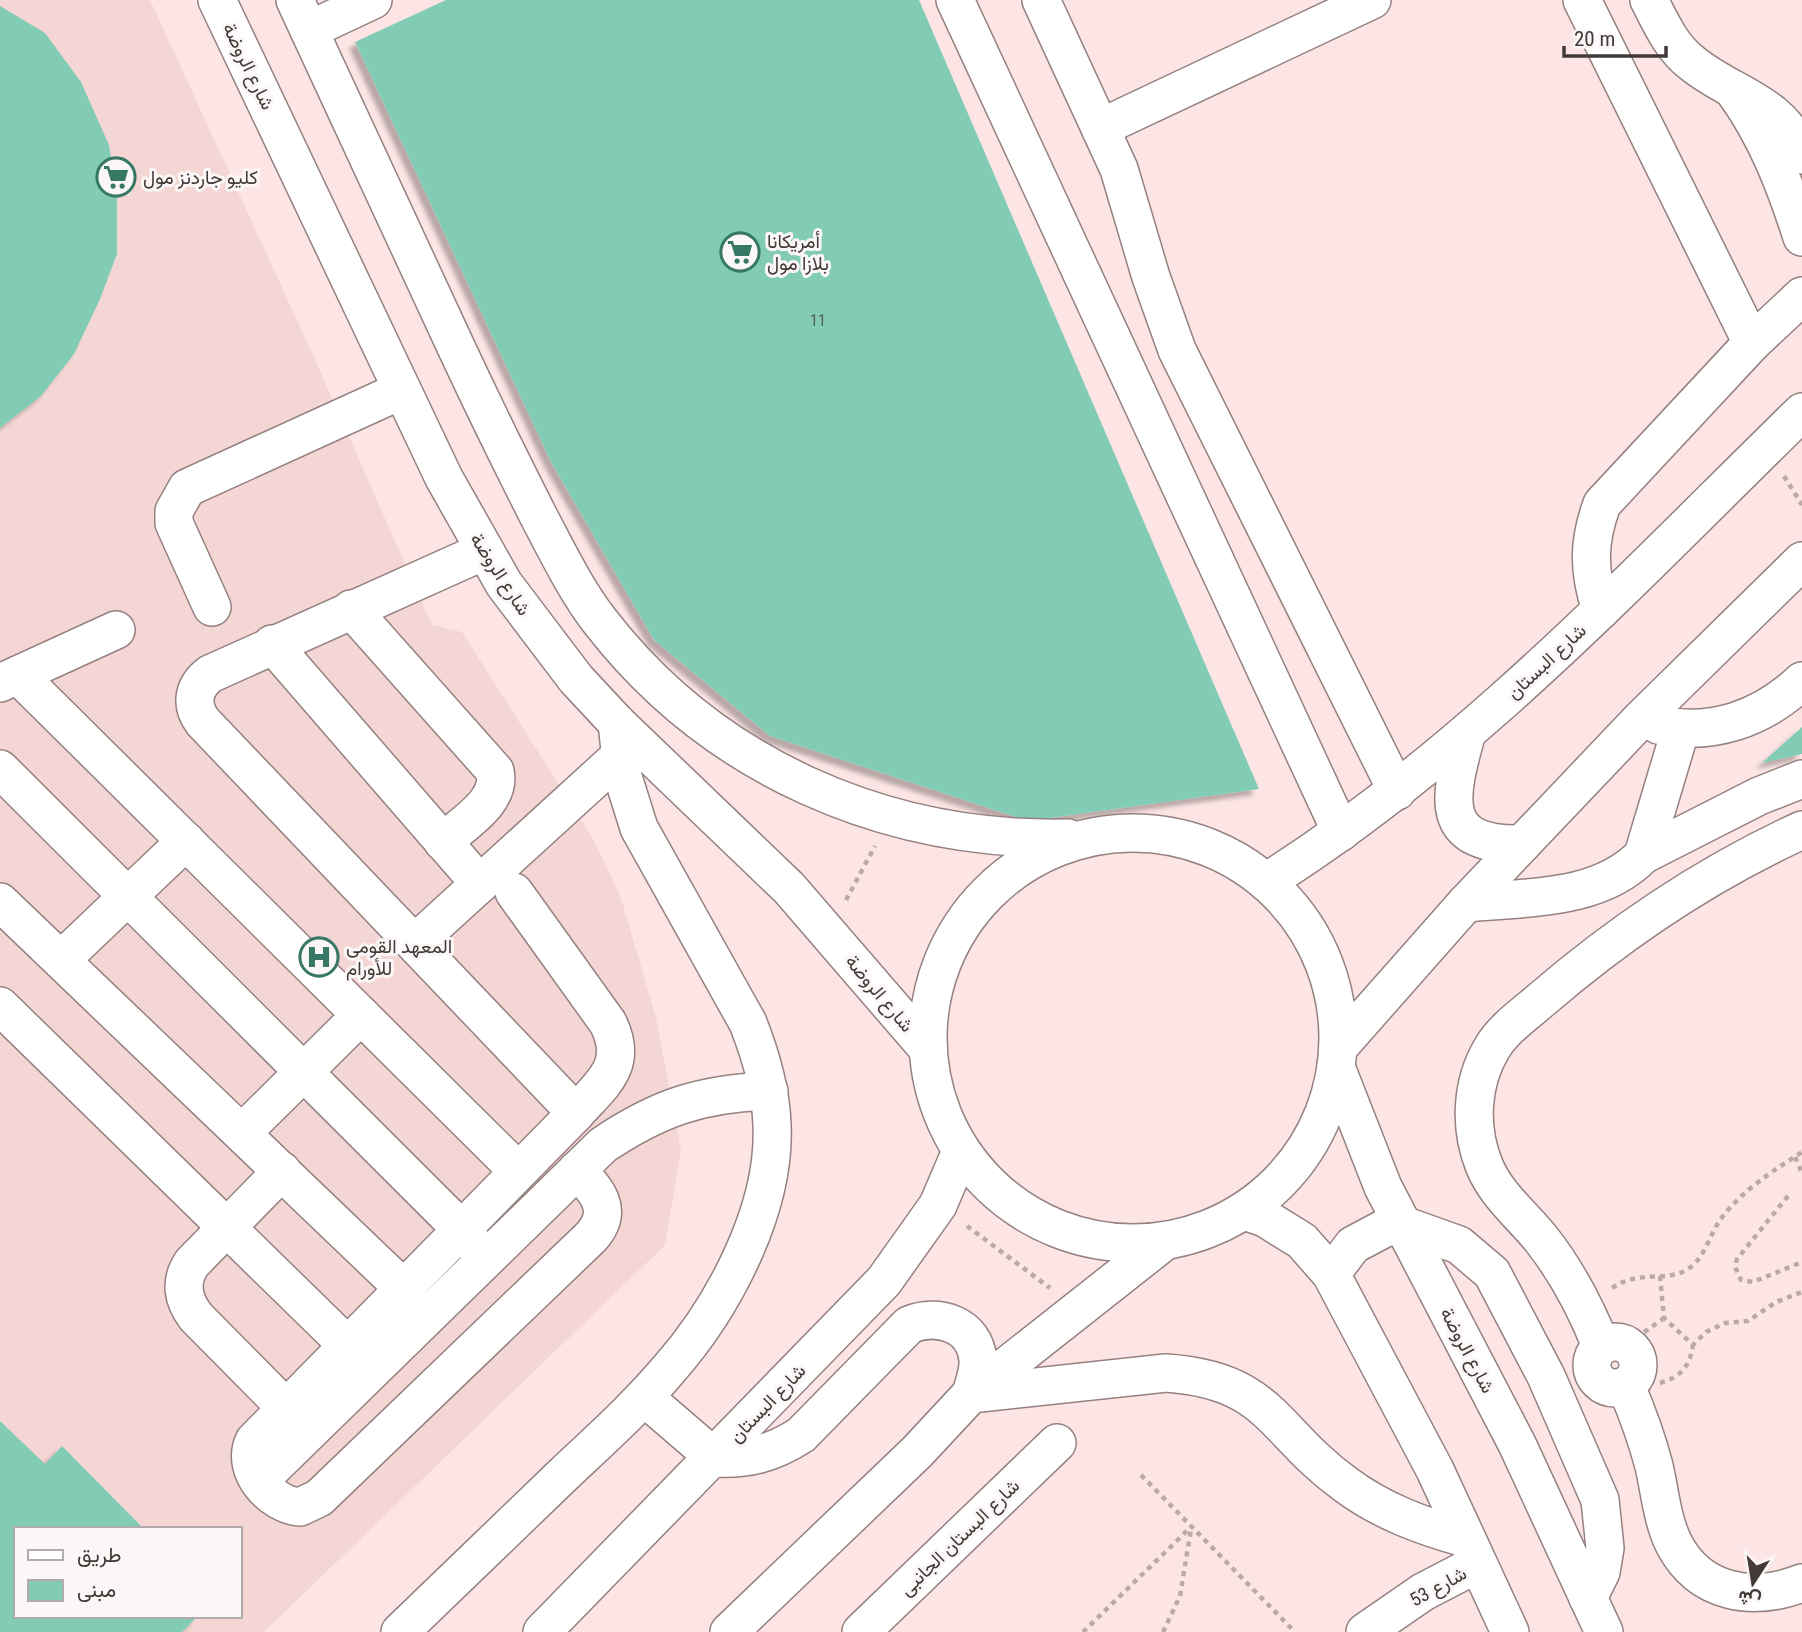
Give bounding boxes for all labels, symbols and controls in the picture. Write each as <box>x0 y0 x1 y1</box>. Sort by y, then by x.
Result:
scale bar <box>1564 14 1666 58</box>
street label: شارع الروضة <box>217 19 279 114</box>
text: 20 m <box>1574 27 1615 51</box>
supermarket icon: كليو جاردنز مول <box>95 156 137 198</box>
place label: كليو جاردنز مول <box>143 166 258 189</box>
place label: أمريكانا بلازا مول <box>767 230 829 275</box>
supermarket icon: أمريكانا بلازا مول <box>719 231 761 273</box>
house number: 11 <box>810 311 826 330</box>
street label: شارع الروضة <box>465 529 536 620</box>
street label: شارع البستان <box>1502 619 1592 705</box>
place label: المعهد القومى للأورام <box>346 935 452 981</box>
hospital icon: المعهد القومى للأورام <box>298 936 340 978</box>
street label: شارع الروضة <box>840 950 919 1037</box>
street label: شارع الروضة <box>1435 1303 1500 1397</box>
street label: شارع البستان <box>724 1359 811 1448</box>
street label: شارع البستان الجانبى <box>894 1474 1025 1601</box>
legend <box>14 1527 242 1618</box>
text: طريق <box>77 1543 122 1568</box>
north arrow <box>1718 1548 1788 1618</box>
street label: شارع 53 <box>1406 1562 1471 1612</box>
text: مبنى <box>77 1578 116 1602</box>
text: ش <box>1736 1585 1763 1613</box>

